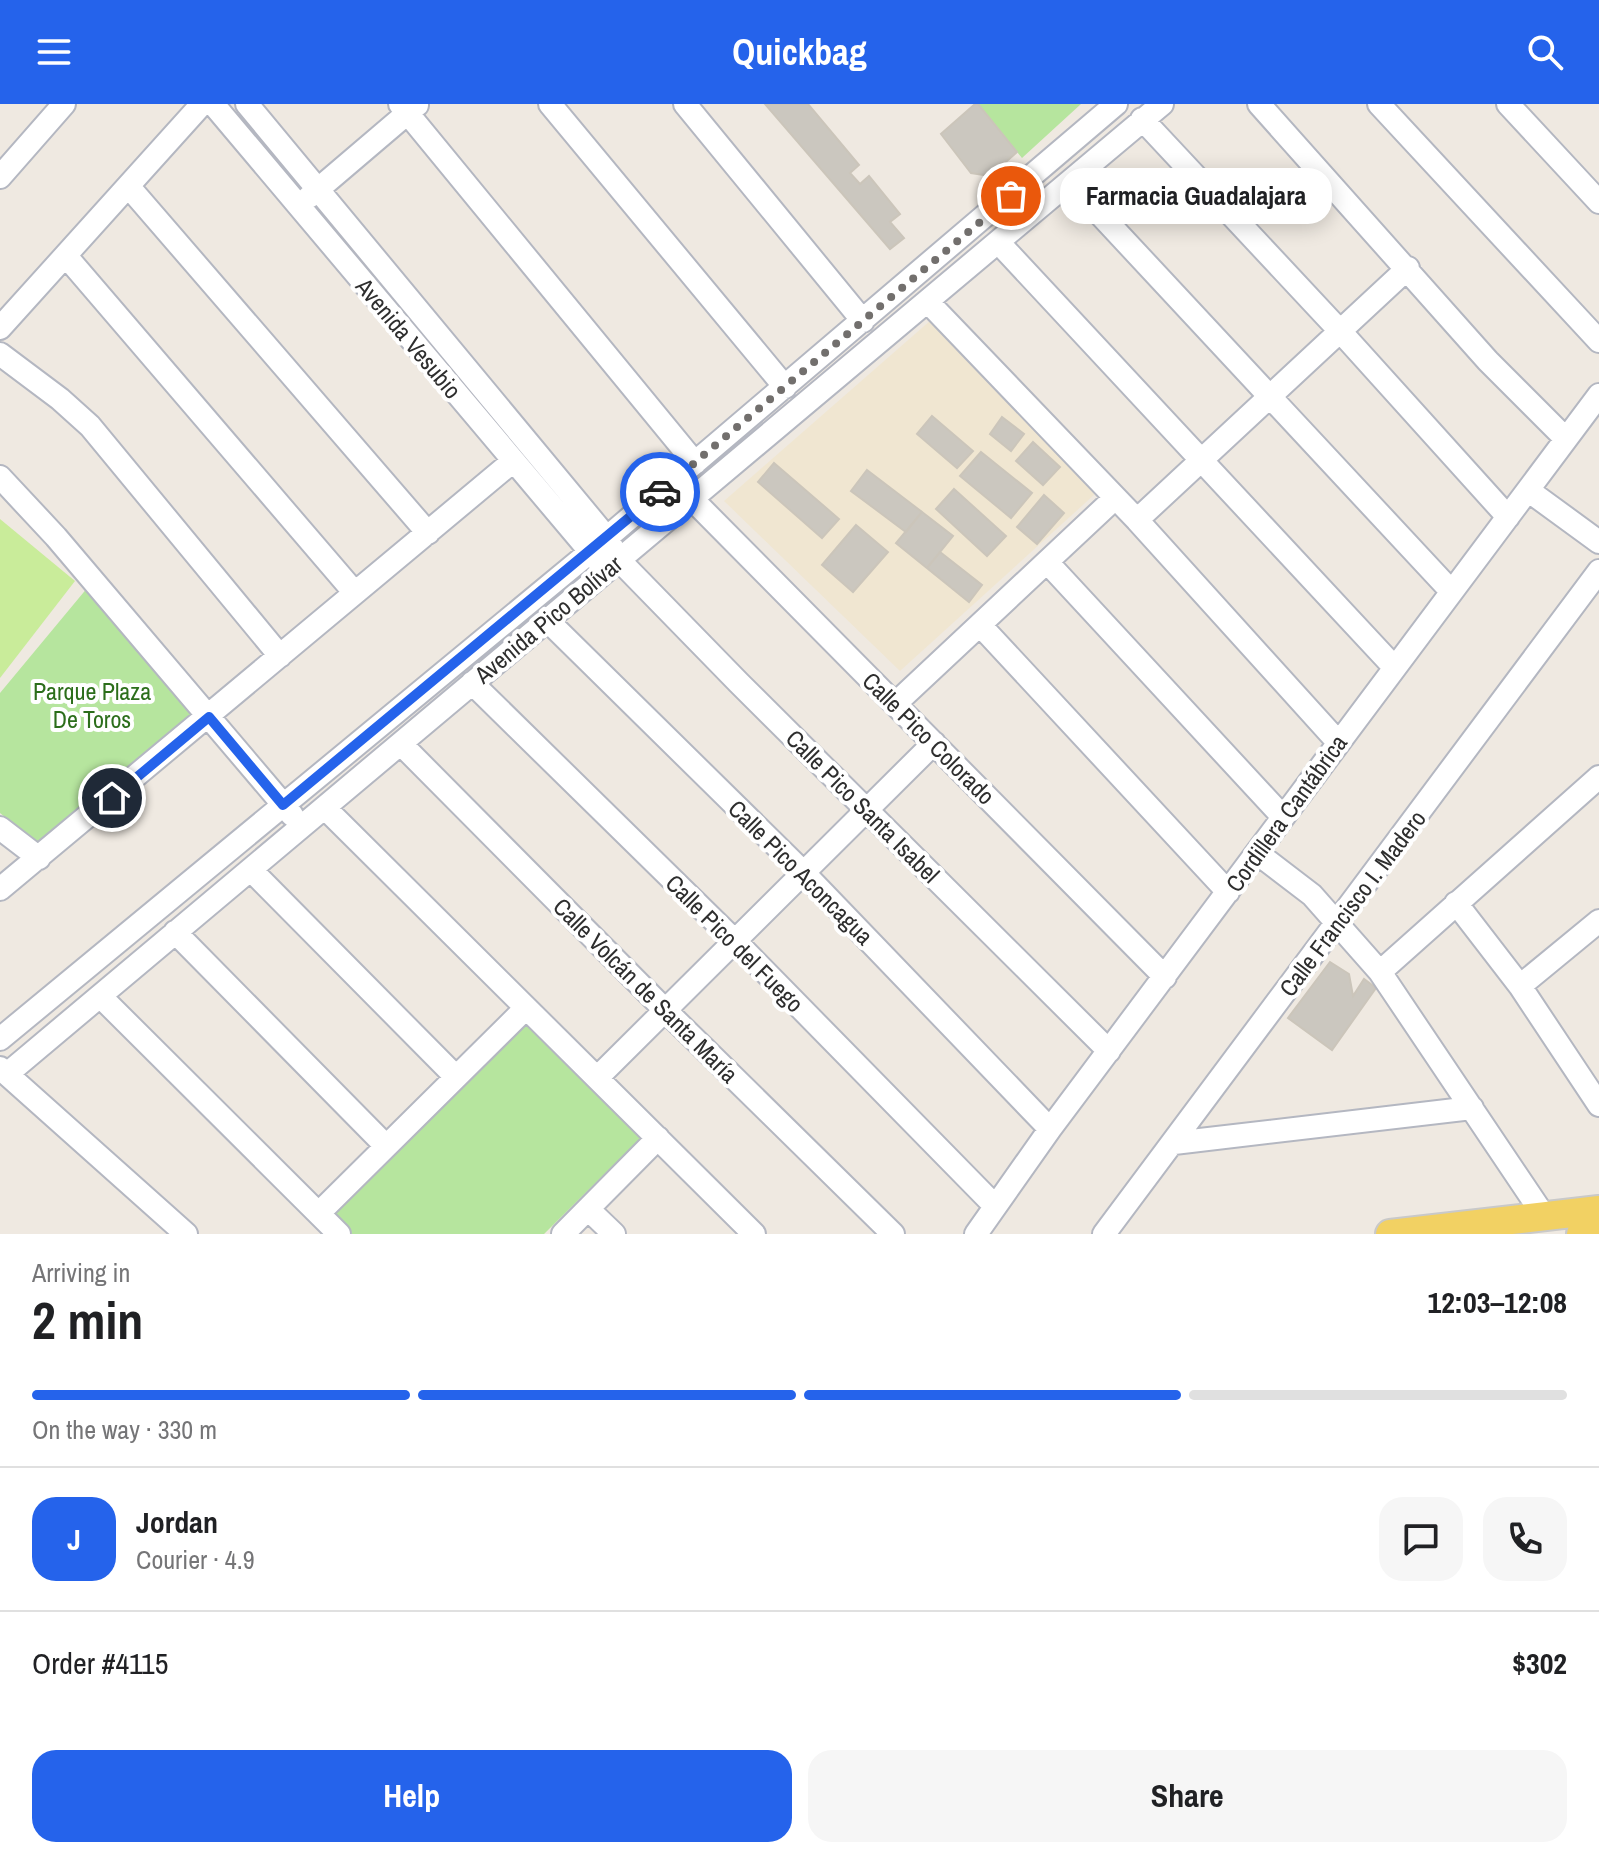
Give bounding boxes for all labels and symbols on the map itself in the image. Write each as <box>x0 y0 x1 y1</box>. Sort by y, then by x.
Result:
pin <box>977 162 1045 230</box>
callout: Farmacia Guadalajara <box>1059 168 1331 224</box>
street label: Avenida Vesubio <box>348 270 469 405</box>
courier <box>620 452 700 532</box>
street label: Avenida Pico Bolívar <box>467 547 629 691</box>
street label: Calle Pico Colorado <box>856 665 1002 811</box>
park label: Parque Plaza De Toros <box>33 675 151 735</box>
street label: Calle Pico Santa Isabel <box>779 722 947 890</box>
street label: Cordillera Cantábrica <box>1218 728 1354 898</box>
pin <box>78 764 146 832</box>
street label: Calle Pico Aconcagua <box>722 793 880 951</box>
street label: Calle Francisco I. Madero <box>1271 803 1433 1003</box>
street label: Calle Pico del Fuego <box>659 867 811 1019</box>
street label: Calle Volcán de Santa María <box>546 890 746 1090</box>

